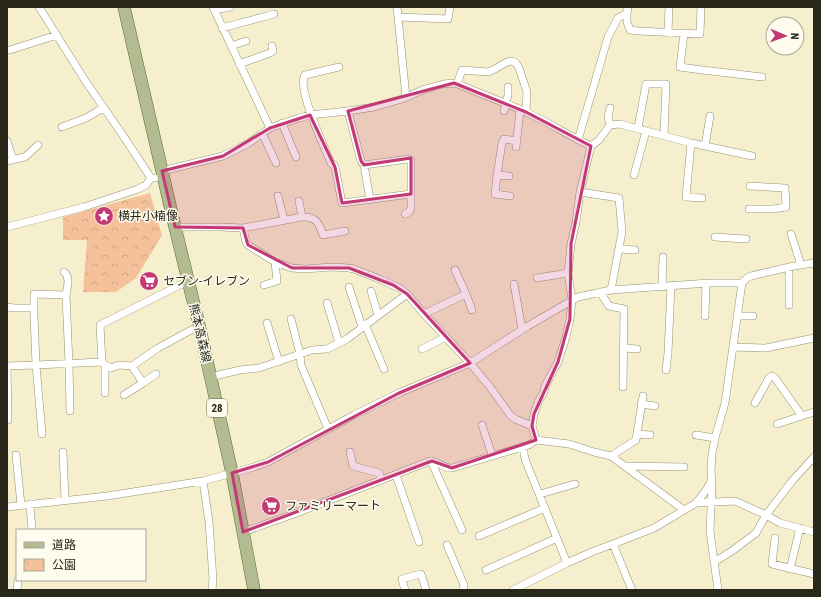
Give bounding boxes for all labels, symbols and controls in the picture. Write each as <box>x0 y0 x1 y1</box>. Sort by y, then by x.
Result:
north arrow <box>765 16 805 56</box>
text: N <box>788 33 801 40</box>
place icon: 横井小楠像 <box>93 205 115 227</box>
place label: 横井小楠像 <box>118 209 178 223</box>
supermarket icon: セブン-イレブン <box>138 270 160 292</box>
place label: セブン-イレブン <box>163 274 250 288</box>
street label: 熊本高森線 <box>186 302 214 364</box>
road number: 28 <box>207 399 227 417</box>
supermarket icon: ファミリーマート <box>260 495 282 517</box>
place label: ファミリーマート <box>285 499 381 513</box>
legend <box>16 529 146 581</box>
text: 道路 <box>52 538 76 552</box>
text: 公園 <box>52 558 76 572</box>

